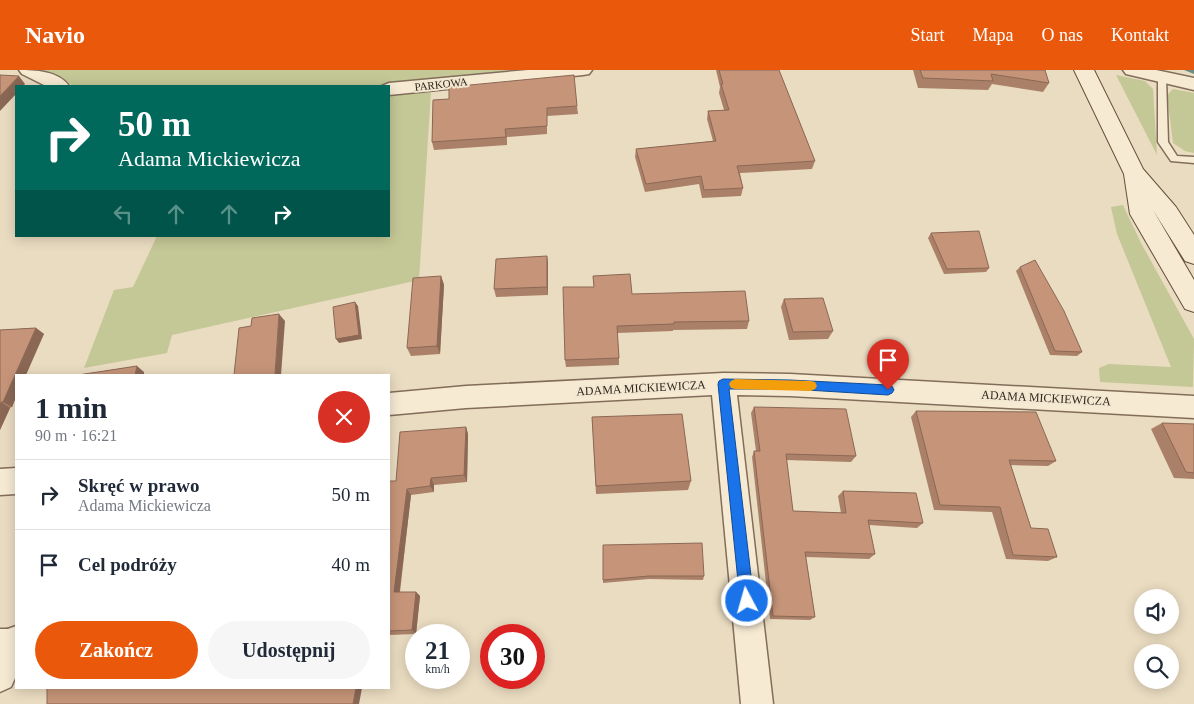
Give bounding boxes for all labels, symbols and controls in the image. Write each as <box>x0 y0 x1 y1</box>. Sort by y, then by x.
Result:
text: Navio <box>25 22 85 48</box>
text: Start <box>911 25 945 45</box>
text: Mapa <box>973 25 1014 45</box>
text: O nas <box>1042 25 1083 45</box>
text: Kontakt <box>1111 25 1169 45</box>
street label: PARKOWA <box>414 75 468 93</box>
icon: right <box>35 105 100 170</box>
text: 50 m <box>118 105 191 144</box>
text: Adama Mickiewicza <box>118 146 301 171</box>
icon: left <box>109 200 137 228</box>
icon: ahead <box>162 200 190 228</box>
icon: ahead <box>215 200 243 228</box>
icon: right <box>268 200 296 228</box>
pin <box>867 339 909 390</box>
icon: arrive <box>874 346 902 374</box>
street label: ADAMA MICKIEWICZA <box>576 378 706 398</box>
street label: ADAMA MICKIEWICZA <box>981 388 1111 408</box>
text: 1 min <box>35 391 108 424</box>
button: close <box>318 391 370 443</box>
text: 90 m · 16:21 <box>35 427 117 444</box>
text: Skręć w prawo <box>78 475 199 496</box>
icon: right <box>35 481 63 509</box>
text: 50 m <box>331 484 370 505</box>
text: Adama Mickiewicza <box>78 497 211 514</box>
icon: arrive <box>35 551 63 579</box>
text: Cel podróży <box>78 554 177 575</box>
text: 40 m <box>331 554 370 575</box>
position arrow <box>720 574 772 626</box>
map controls <box>1134 589 1179 689</box>
button: sound <box>1134 589 1179 634</box>
button: Zakończ <box>35 621 198 679</box>
button: Udostępnij <box>208 621 370 679</box>
speed limit sign: 30 <box>480 624 545 689</box>
text: 21 <box>425 637 450 664</box>
button: search <box>1134 644 1179 689</box>
text: km/h <box>425 662 450 676</box>

